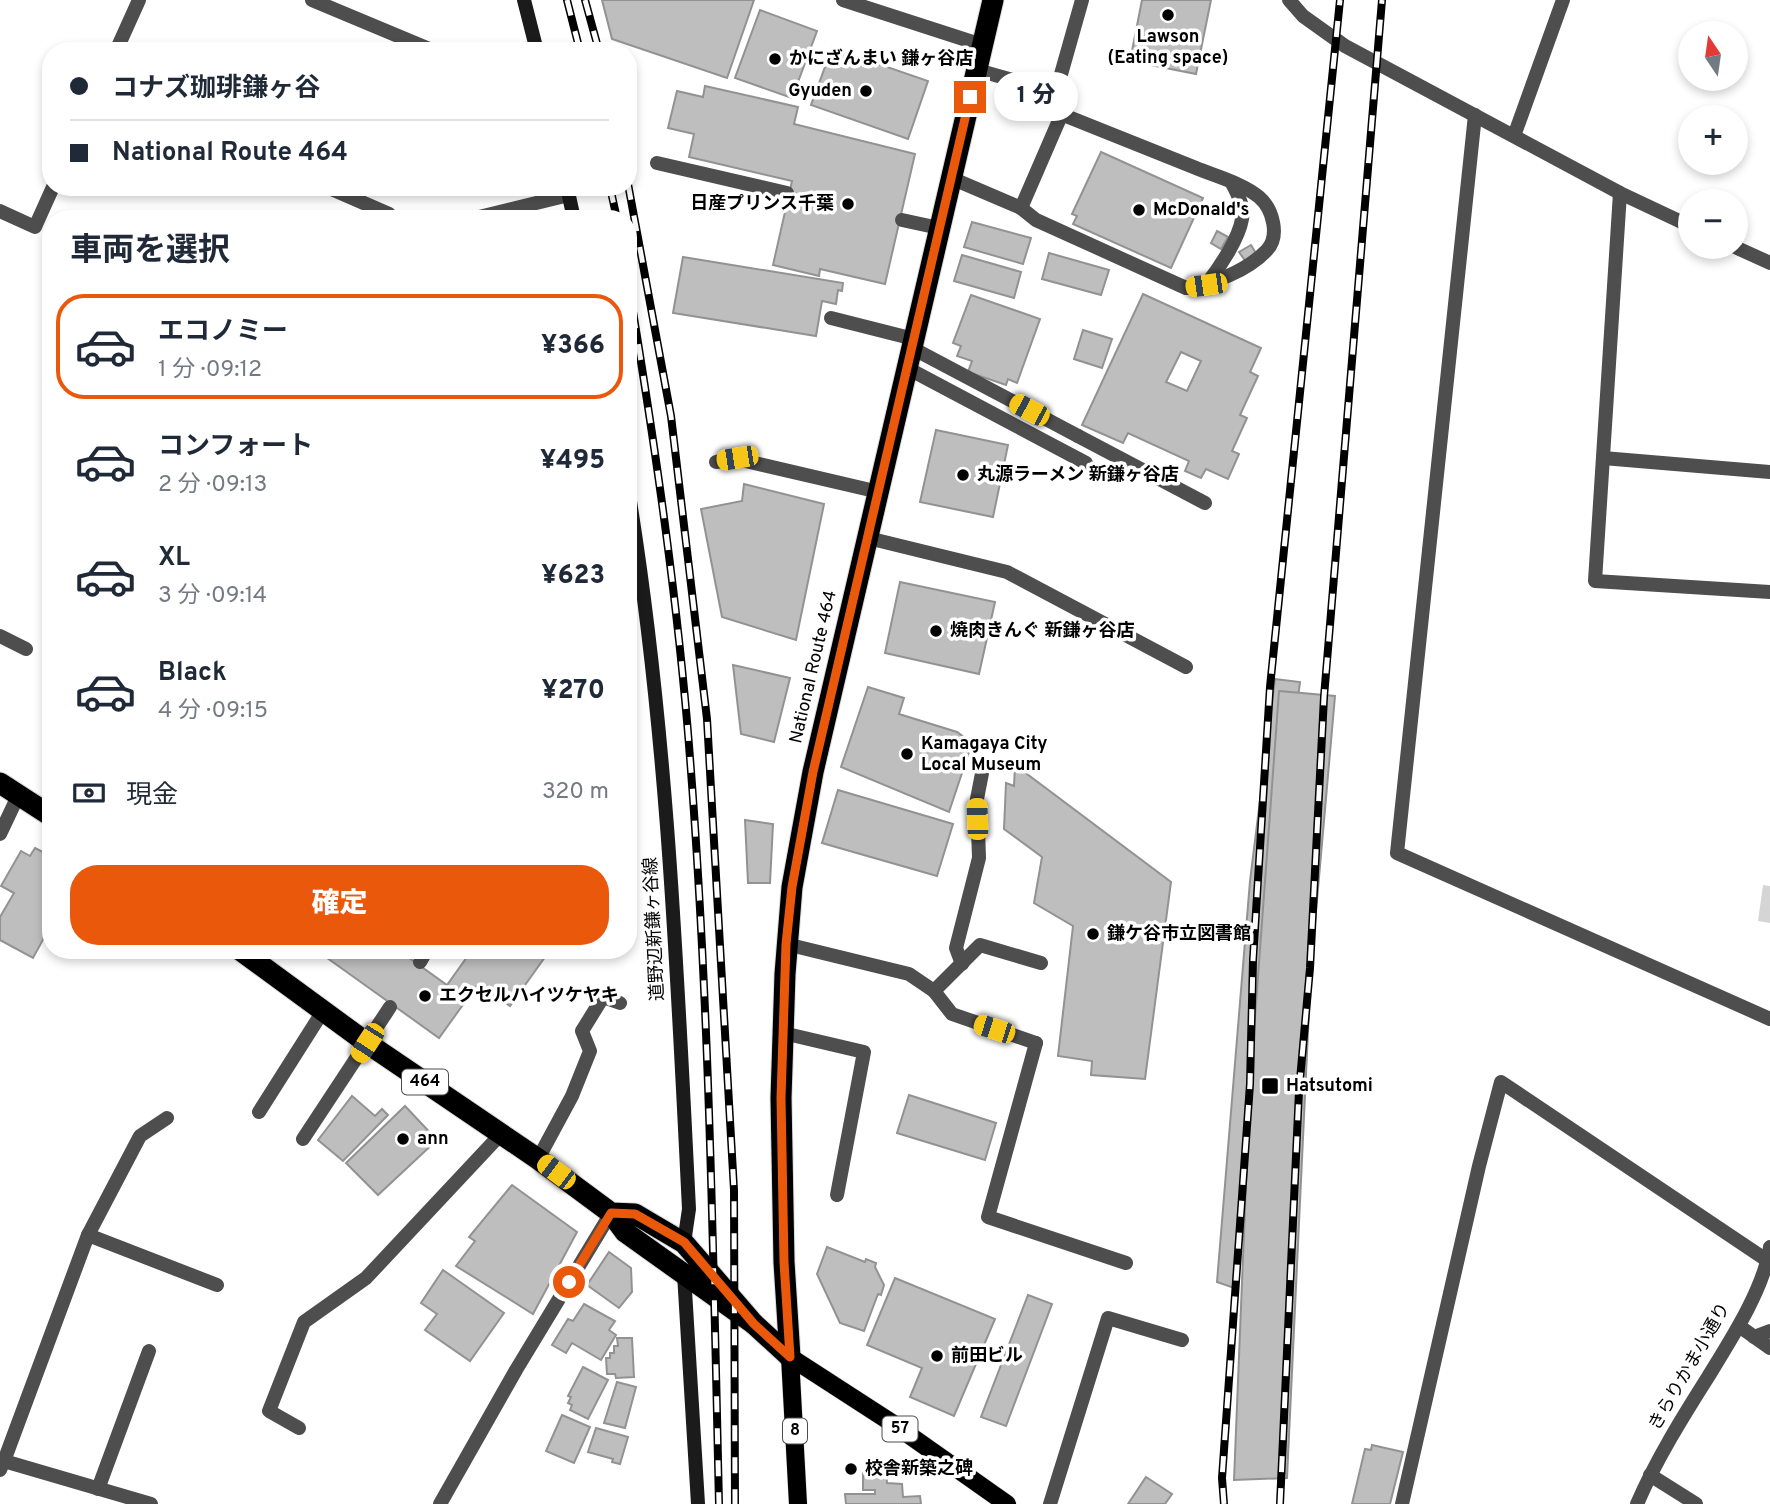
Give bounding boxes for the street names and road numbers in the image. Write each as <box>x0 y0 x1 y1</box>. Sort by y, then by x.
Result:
street label: National Route 464 <box>785 588 843 746</box>
street label: 道野辺新鎌ヶ谷線 <box>640 856 670 1002</box>
road number: 464 <box>402 1070 448 1094</box>
street label: きらりかま小通り <box>1644 1299 1736 1435</box>
road number: 57 <box>883 1416 918 1442</box>
road number: 8 <box>783 1418 807 1443</box>

